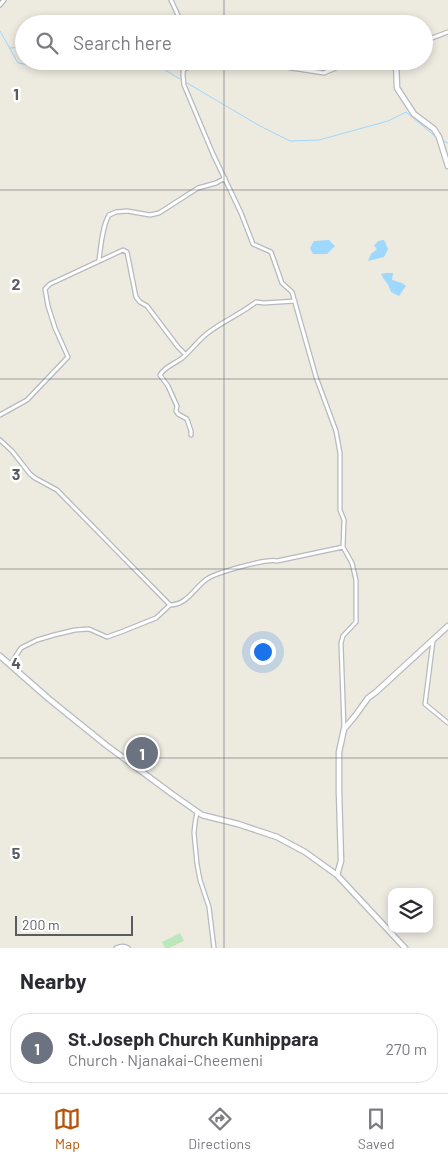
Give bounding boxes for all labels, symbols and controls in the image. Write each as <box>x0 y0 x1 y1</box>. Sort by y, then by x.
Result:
search box <box>15 15 433 70</box>
icon: search <box>33 29 61 57</box>
text: Search here <box>73 31 172 54</box>
text: 1 <box>13 84 19 103</box>
text: 2 <box>12 274 21 293</box>
text: 3 <box>12 464 20 483</box>
your location <box>250 639 276 665</box>
text: 4 <box>11 653 21 672</box>
pin: 1 <box>126 734 158 772</box>
text: 5 <box>12 843 21 862</box>
map controls <box>388 888 433 933</box>
button: layers <box>388 888 433 933</box>
scale bar <box>15 913 132 936</box>
text: 200 m <box>22 916 60 933</box>
text: Nearby <box>20 968 86 993</box>
text: St.Joseph Church Kunhippara <box>68 1027 319 1050</box>
text: 1 <box>34 1039 40 1058</box>
text: 270 m <box>385 1039 427 1058</box>
text: Church · Njanakai-Cheemeni <box>68 1050 263 1069</box>
tab: Map <box>53 1105 81 1152</box>
tab: Directions <box>188 1105 251 1152</box>
tab: Saved <box>358 1105 395 1152</box>

